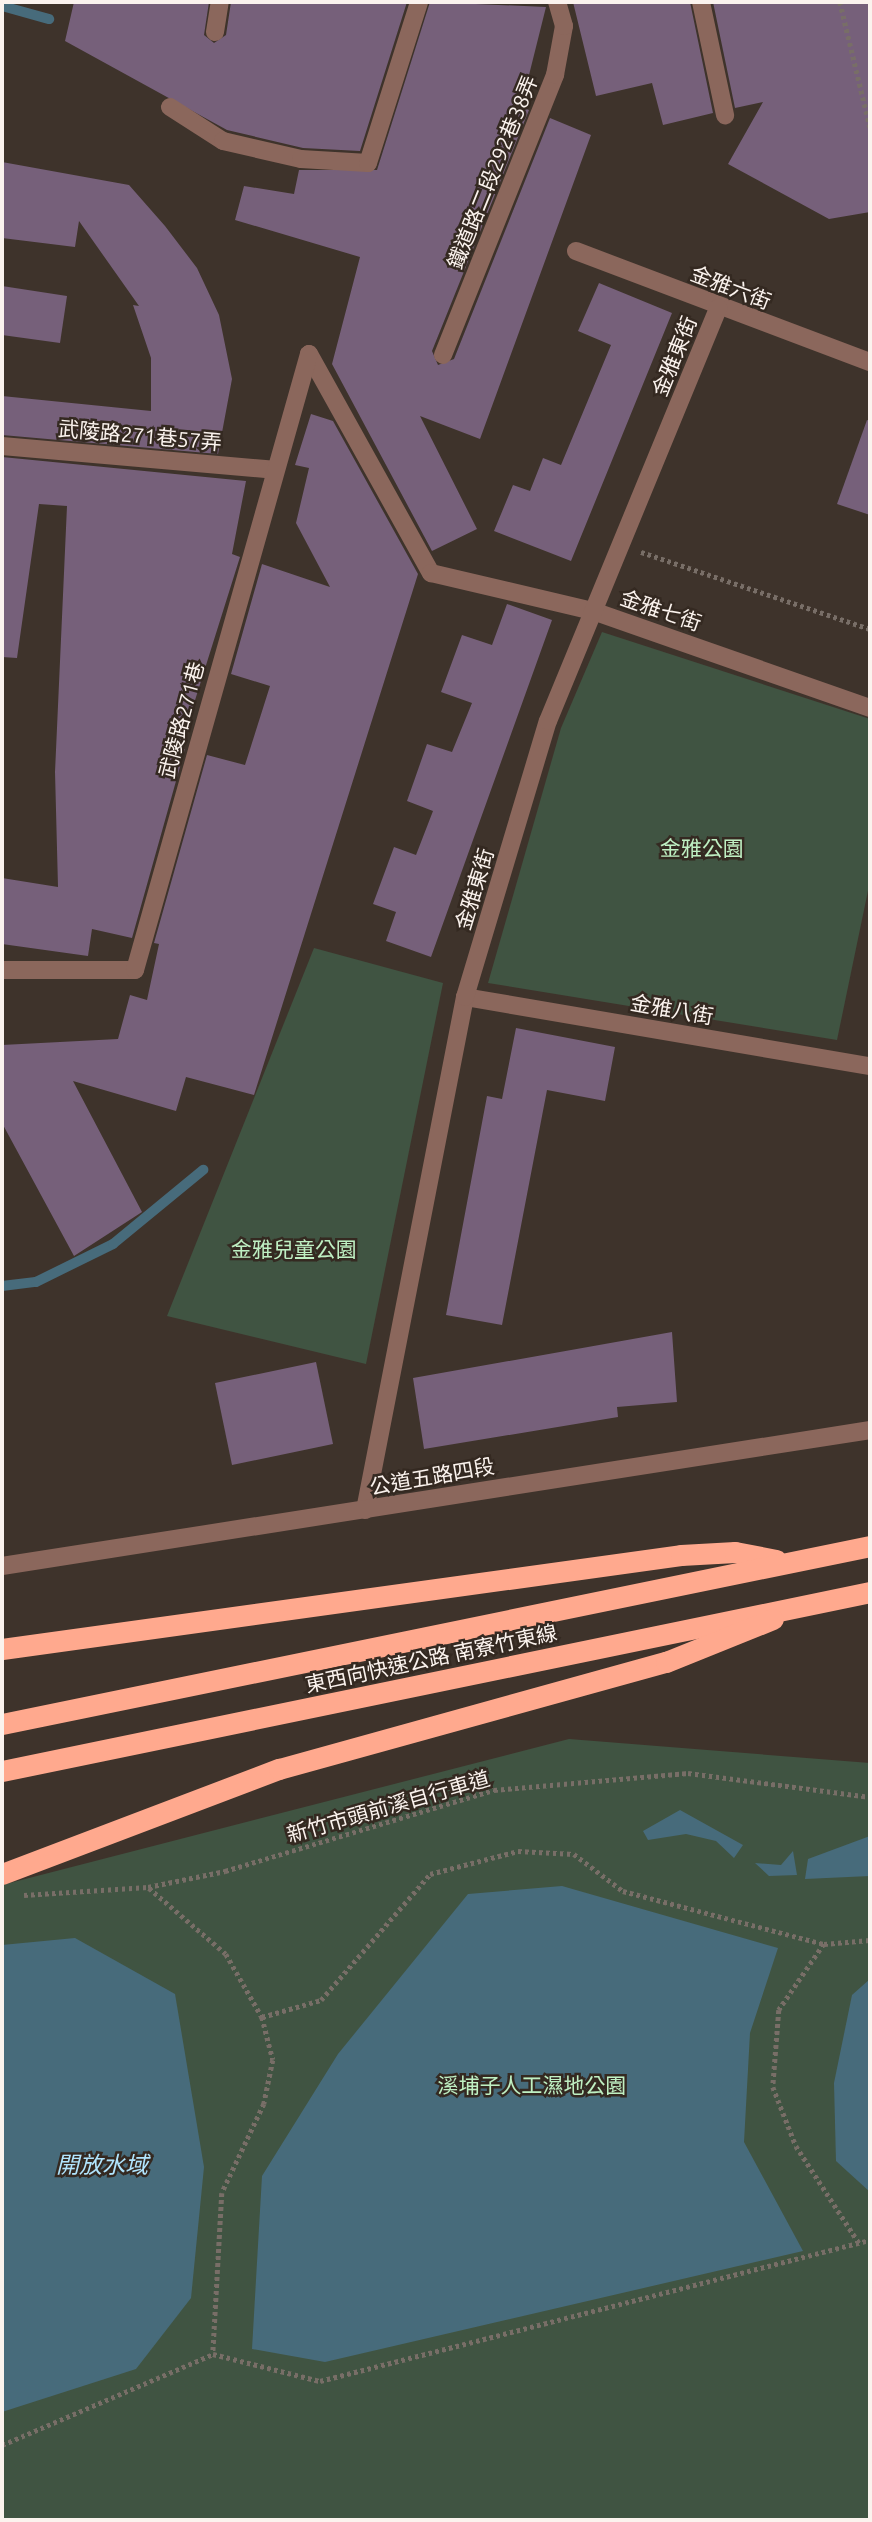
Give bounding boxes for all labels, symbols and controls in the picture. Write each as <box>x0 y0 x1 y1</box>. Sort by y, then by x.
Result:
street label: 鐵道路二段292巷38弄 <box>442 72 542 272</box>
street label: 金雅六街 <box>687 260 775 314</box>
street label: 金雅東街 <box>647 312 701 400</box>
street label: 武陵路271巷57弄 <box>57 415 223 455</box>
street label: 金雅七街 <box>617 584 705 636</box>
street label: 武陵路271巷 <box>153 659 209 781</box>
park label: 金雅公園 <box>660 835 744 861</box>
street label: 金雅東街 <box>450 845 498 933</box>
street label: 金雅八街 <box>628 989 716 1029</box>
park label: 金雅兒童公園 <box>231 1236 357 1262</box>
street label: 公道五路四段 <box>368 1453 496 1499</box>
street label: 東西向快速公路 南寮竹東線 <box>303 1619 559 1697</box>
street label: 新竹市頭前溪自行車道 <box>284 1765 492 1847</box>
park label: 溪埔子人工濕地公園 <box>438 2072 626 2098</box>
water label: 開放水域 <box>56 2151 148 2179</box>

